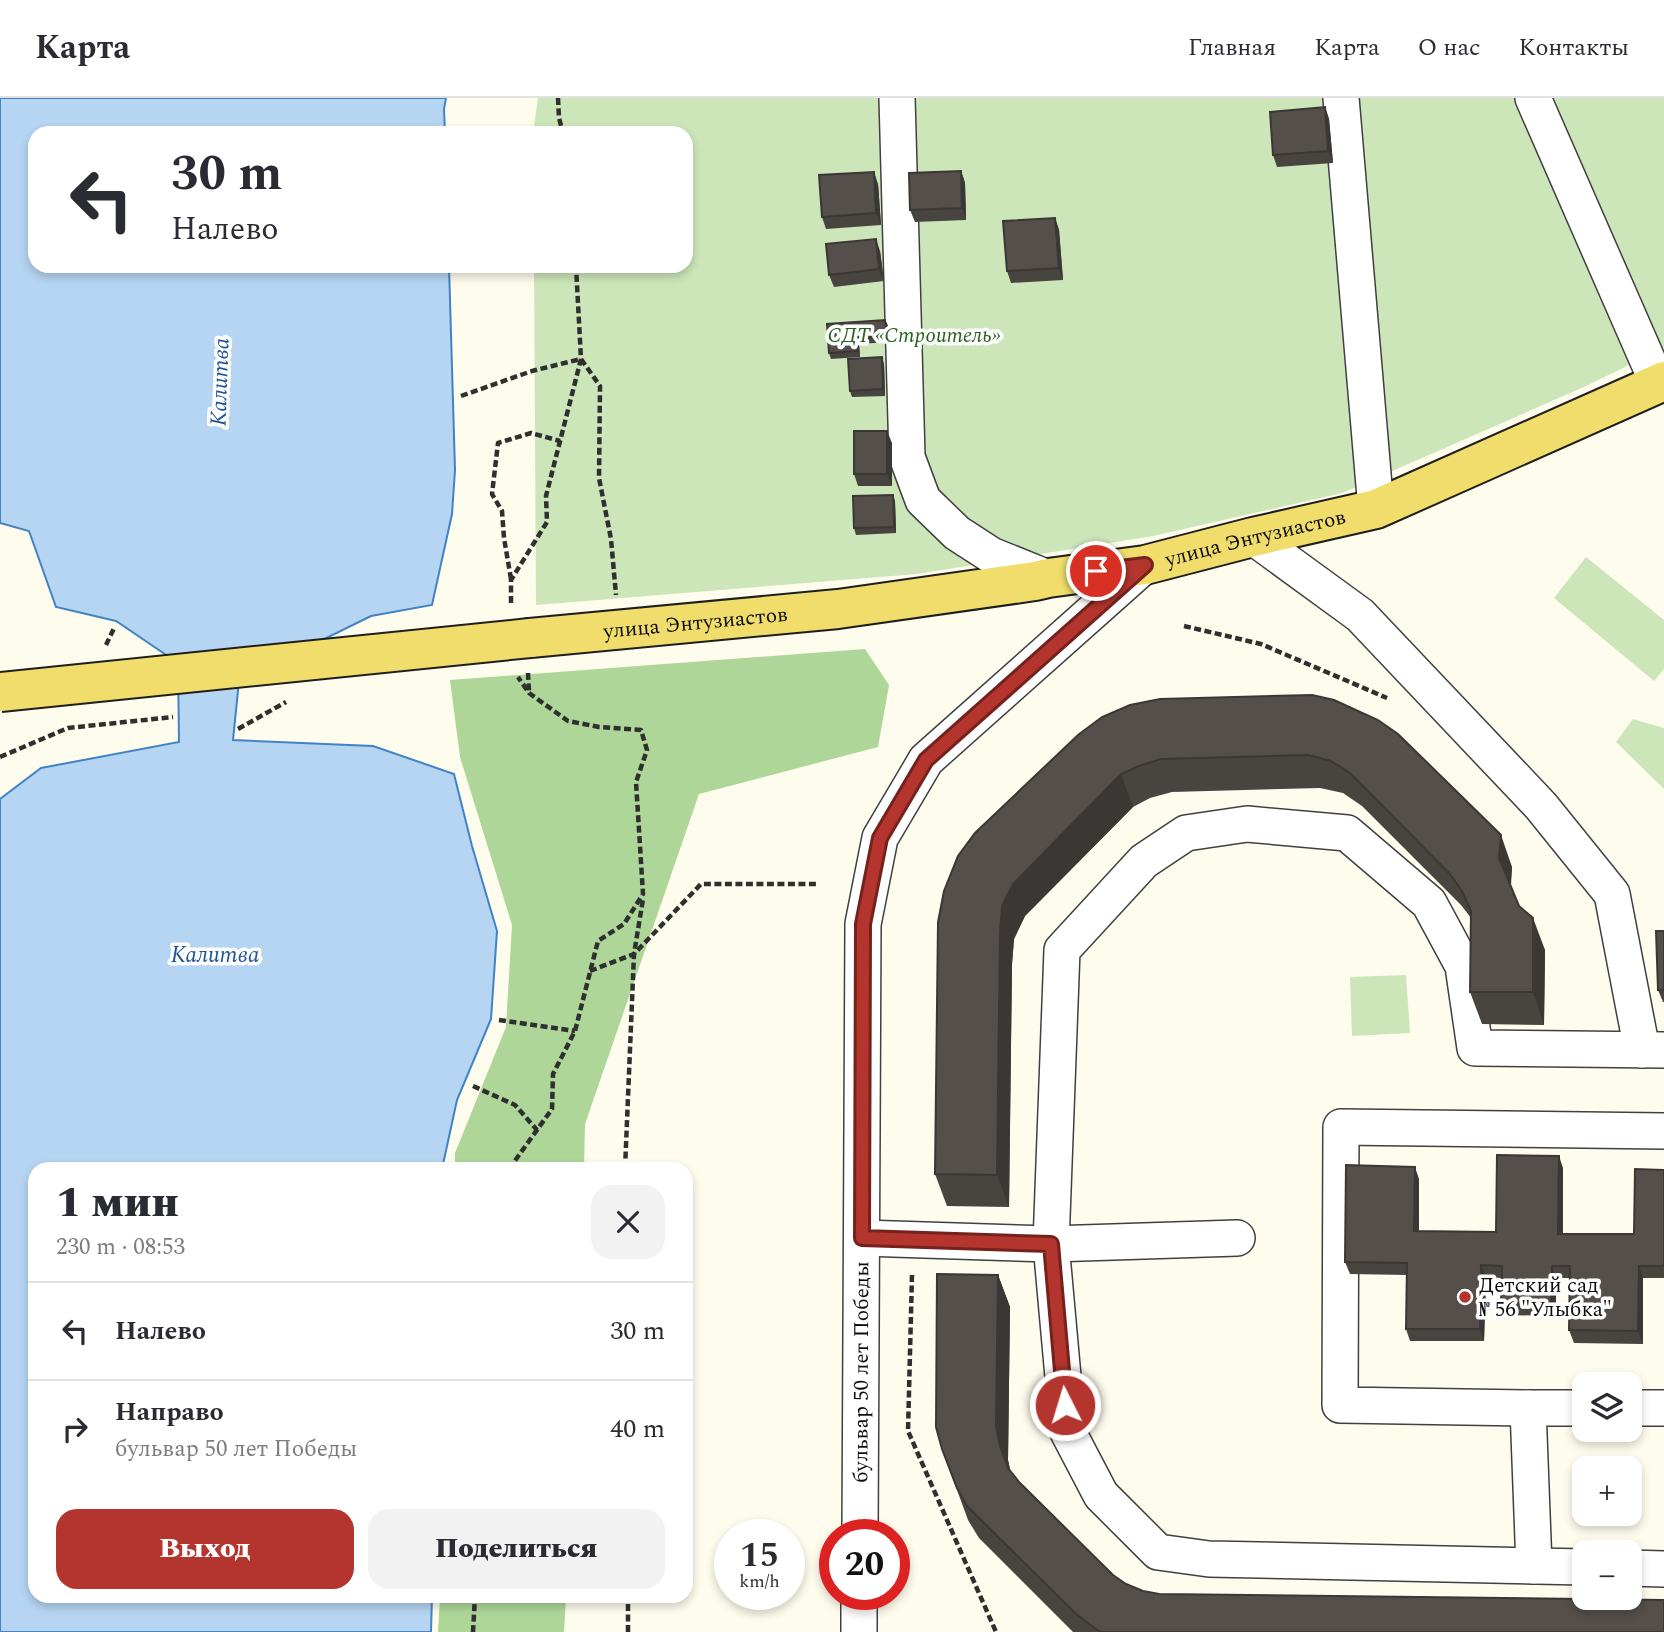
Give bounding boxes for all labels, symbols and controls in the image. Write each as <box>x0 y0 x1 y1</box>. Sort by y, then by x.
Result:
text: Карта <box>35 23 130 73</box>
text: Главная <box>1188 30 1276 66</box>
text: Карта <box>1314 30 1380 66</box>
text: О нас <box>1418 30 1481 66</box>
text: Контакты <box>1519 30 1629 66</box>
text: 30 m <box>171 137 282 212</box>
icon: left <box>56 154 147 245</box>
text: Налево <box>171 205 279 254</box>
park label: СДТ «Строитель» <box>827 320 1001 352</box>
water label: Калитва <box>201 337 240 427</box>
street label: улица Энтузиастов <box>1161 501 1349 576</box>
pin <box>1066 541 1126 601</box>
icon: arrive <box>1077 552 1115 590</box>
street label: улица Энтузиастов <box>601 599 789 648</box>
water label: Калитва <box>171 938 260 973</box>
text: 1 мин <box>56 1172 179 1235</box>
button: close <box>591 1185 665 1259</box>
text: 230 m · 08:53 <box>56 1230 185 1265</box>
street label: бульвар 50 лет Победы <box>845 1261 878 1483</box>
place label: Детский сад № 56 "Улыбка" <box>1479 1270 1612 1326</box>
marker: Детский сад № 56 "Улыбка" <box>1457 1289 1473 1305</box>
text: Налево <box>115 1311 206 1351</box>
text: 30 m <box>610 1311 665 1351</box>
icon: left <box>56 1312 94 1350</box>
position arrow <box>1028 1368 1102 1442</box>
map controls <box>1572 1372 1642 1610</box>
button: layers <box>1572 1372 1642 1442</box>
text: Направо <box>115 1392 224 1432</box>
text: 40 m <box>610 1409 665 1449</box>
icon: right <box>56 1410 94 1448</box>
text: бульвар 50 лет Победы <box>115 1432 357 1467</box>
button: + <box>1572 1456 1642 1526</box>
button: Выход <box>56 1509 354 1589</box>
button: Поделиться <box>368 1509 665 1589</box>
speed limit sign: 20 <box>819 1519 910 1610</box>
text: 15 <box>740 1529 779 1582</box>
button: − <box>1572 1540 1642 1610</box>
text: km/h <box>739 1568 780 1595</box>

